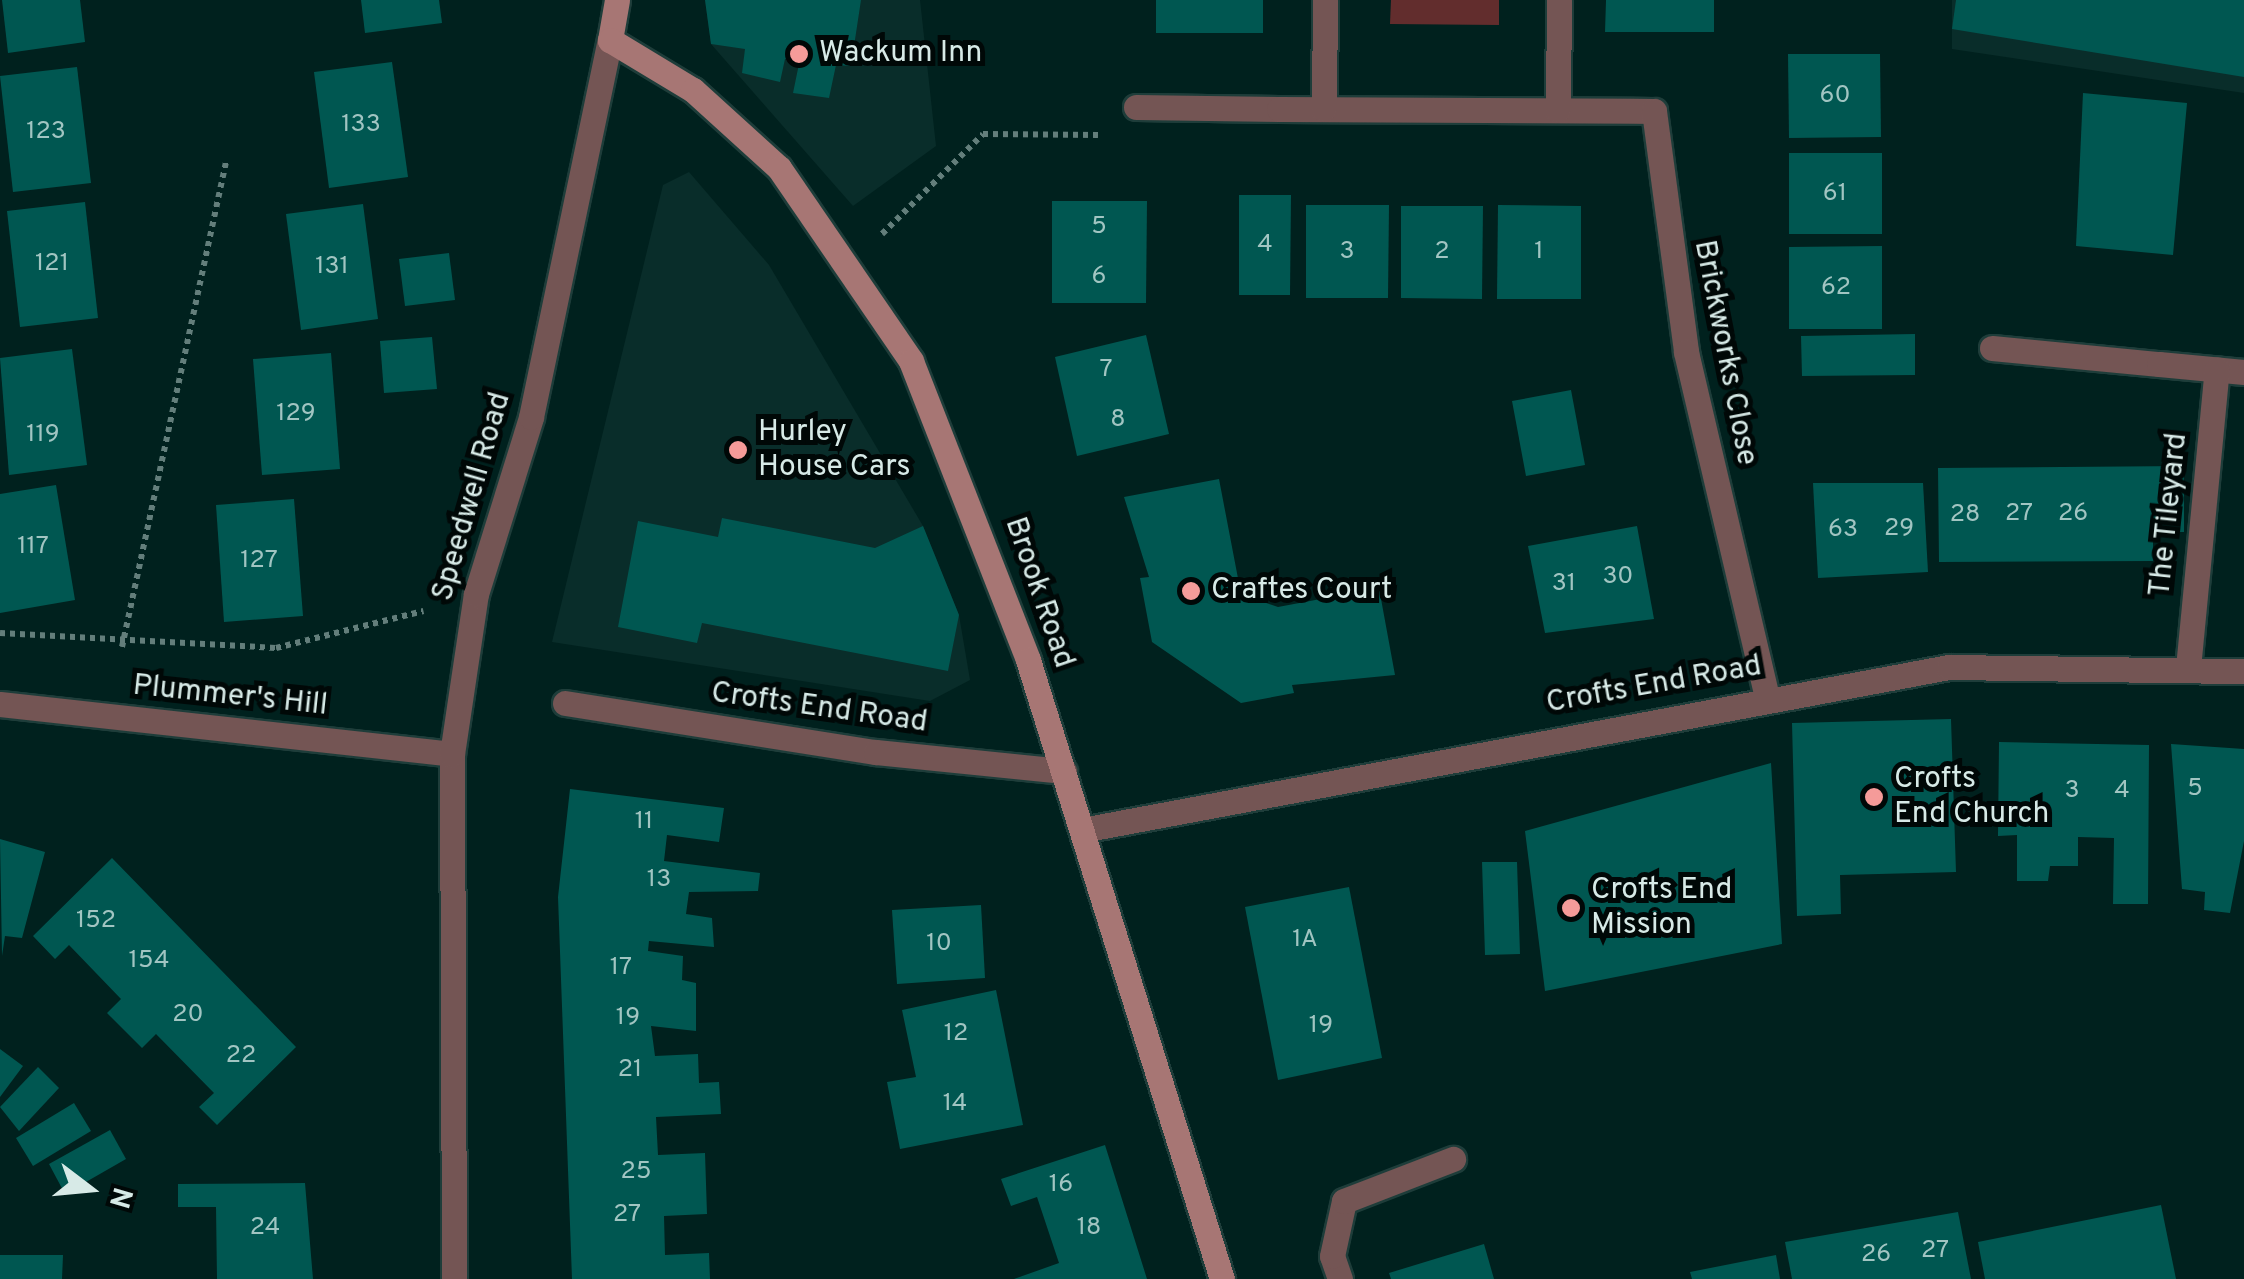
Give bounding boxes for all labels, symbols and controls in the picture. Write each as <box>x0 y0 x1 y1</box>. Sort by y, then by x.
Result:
place label: Wackum Inn <box>819 36 982 72</box>
marker: Wackum Inn <box>788 43 810 65</box>
house number: 60 <box>1820 81 1850 111</box>
house number: 133 <box>341 110 381 140</box>
house number: 123 <box>26 117 66 147</box>
house number: 61 <box>1823 179 1847 209</box>
house number: 5 <box>1091 212 1107 242</box>
house number: 4 <box>1257 230 1273 260</box>
house number: 3 <box>1339 237 1355 267</box>
house number: 2 <box>1434 237 1450 267</box>
house number: 1 <box>1534 237 1544 267</box>
street label: Brickworks Close <box>1685 237 1763 469</box>
house number: 121 <box>35 249 69 279</box>
house number: 131 <box>315 252 349 282</box>
house number: 6 <box>1092 262 1106 292</box>
house number: 62 <box>1821 273 1851 303</box>
house number: 7 <box>1099 355 1113 385</box>
street label: Speedwell Road <box>426 389 520 605</box>
house number: 129 <box>276 399 316 429</box>
house number: 8 <box>1110 405 1126 435</box>
place label: Hurley House Cars <box>758 415 911 486</box>
house number: 119 <box>26 420 60 450</box>
street label: The Tileyard <box>2143 431 2197 599</box>
marker: Hurley House Cars <box>727 439 749 461</box>
house number: 27 <box>2005 499 2033 529</box>
house number: 26 <box>2058 499 2088 529</box>
house number: 28 <box>1950 500 1980 530</box>
street label: Brook Road <box>995 513 1081 673</box>
house number: 29 <box>1884 514 1914 544</box>
house number: 63 <box>1828 515 1858 545</box>
house number: 117 <box>17 532 49 562</box>
house number: 127 <box>240 546 278 576</box>
house number: 30 <box>1603 562 1633 592</box>
house number: 31 <box>1552 569 1576 599</box>
place label: Craftes Court <box>1211 573 1392 609</box>
marker: Craftes Court <box>1180 580 1202 602</box>
street label: Crofts End Road <box>1544 649 1764 723</box>
street label: Plummer's Hill <box>131 669 329 725</box>
street label: Crofts End Road <box>709 676 929 742</box>
place label: Crofts End Church <box>1894 762 2049 832</box>
house number: 5 <box>2187 774 2203 804</box>
house number: 3 <box>2064 776 2080 806</box>
house number: 4 <box>2114 776 2130 806</box>
marker: Crofts End Church <box>1863 786 1885 808</box>
house number: 11 <box>635 807 653 837</box>
house number: 13 <box>647 865 671 895</box>
place label: Crofts End Mission <box>1591 873 1732 944</box>
marker: Crofts End Mission <box>1560 897 1582 919</box>
house number: 152 <box>76 906 116 936</box>
house number: 1A <box>1292 925 1318 955</box>
house number: 10 <box>926 929 952 959</box>
house number: 154 <box>129 946 169 976</box>
house number: 17 <box>610 953 632 983</box>
house number: 20 <box>172 1000 204 1030</box>
house number: 19 <box>616 1003 640 1033</box>
house number: 19 <box>1309 1011 1333 1041</box>
house number: 12 <box>944 1019 968 1049</box>
house number: 22 <box>226 1041 256 1071</box>
house number: 21 <box>618 1055 642 1085</box>
house number: 14 <box>943 1089 967 1119</box>
north arrow <box>40 1139 140 1239</box>
house number: 25 <box>621 1157 651 1187</box>
house number: 16 <box>1049 1170 1073 1200</box>
text: N <box>99 1183 139 1212</box>
house number: 27 <box>613 1200 641 1230</box>
house number: 24 <box>250 1213 280 1243</box>
house number: 18 <box>1077 1213 1101 1243</box>
house number: 27 <box>1921 1236 1949 1266</box>
house number: 26 <box>1861 1240 1891 1270</box>

